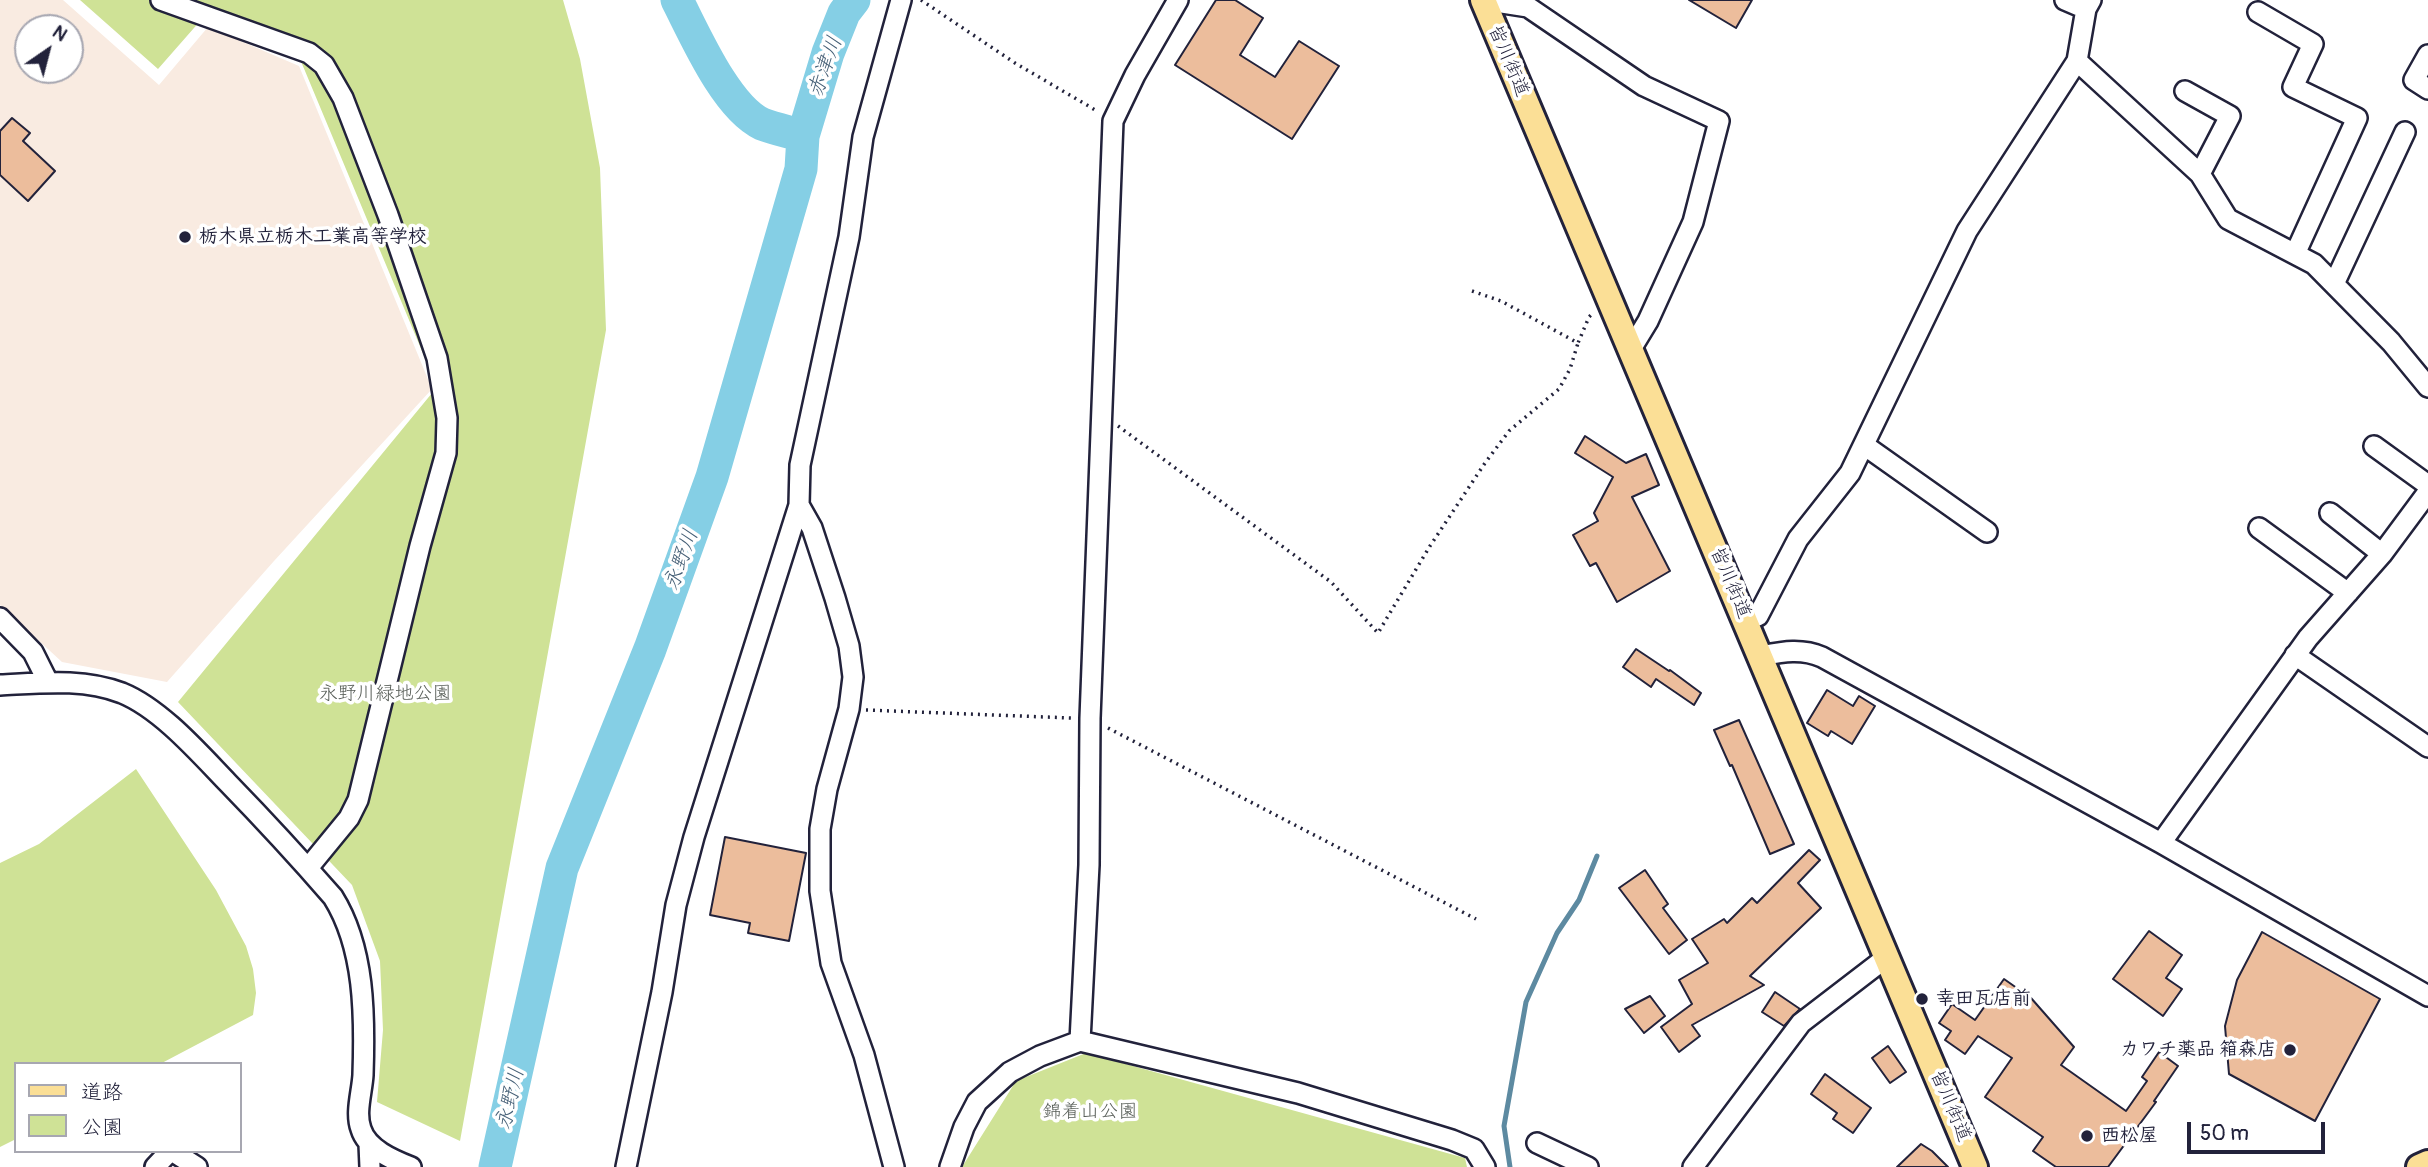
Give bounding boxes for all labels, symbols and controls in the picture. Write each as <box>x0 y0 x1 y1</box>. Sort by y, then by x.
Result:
north arrow <box>14 14 84 84</box>
text: N <box>48 20 72 47</box>
street label: 皆川街道 <box>1483 22 1533 100</box>
water label: 赤津川 <box>803 33 849 101</box>
place label: 栃木県立栃木工業高等学校 <box>199 226 427 248</box>
marker: 栃木県立栃木工業高等学校 <box>177 229 193 245</box>
water label: 永野川 <box>659 526 705 594</box>
street label: 皆川街道 <box>1705 544 1755 622</box>
park label: 永野川緑地公園 <box>319 683 451 705</box>
place label: 幸田瓦店前 <box>1936 988 2031 1010</box>
marker: 幸田瓦店前 <box>1914 991 1930 1007</box>
place label: カワチ薬品 箱森店 <box>2120 1039 2276 1061</box>
marker: カワチ薬品 箱森店 <box>2282 1042 2298 1058</box>
legend <box>14 1062 242 1153</box>
water label: 永野川 <box>492 1065 530 1133</box>
street label: 皆川街道 <box>1925 1067 1975 1145</box>
text: 道路 <box>81 1079 123 1106</box>
park label: 錦着山公園 <box>1043 1101 1137 1123</box>
scale bar <box>2190 1108 2328 1152</box>
text: 公園 <box>81 1114 123 1141</box>
text: 50 m <box>2200 1120 2249 1147</box>
place label: 西松屋 <box>2101 1125 2158 1147</box>
marker: 西松屋 <box>2079 1128 2095 1144</box>

